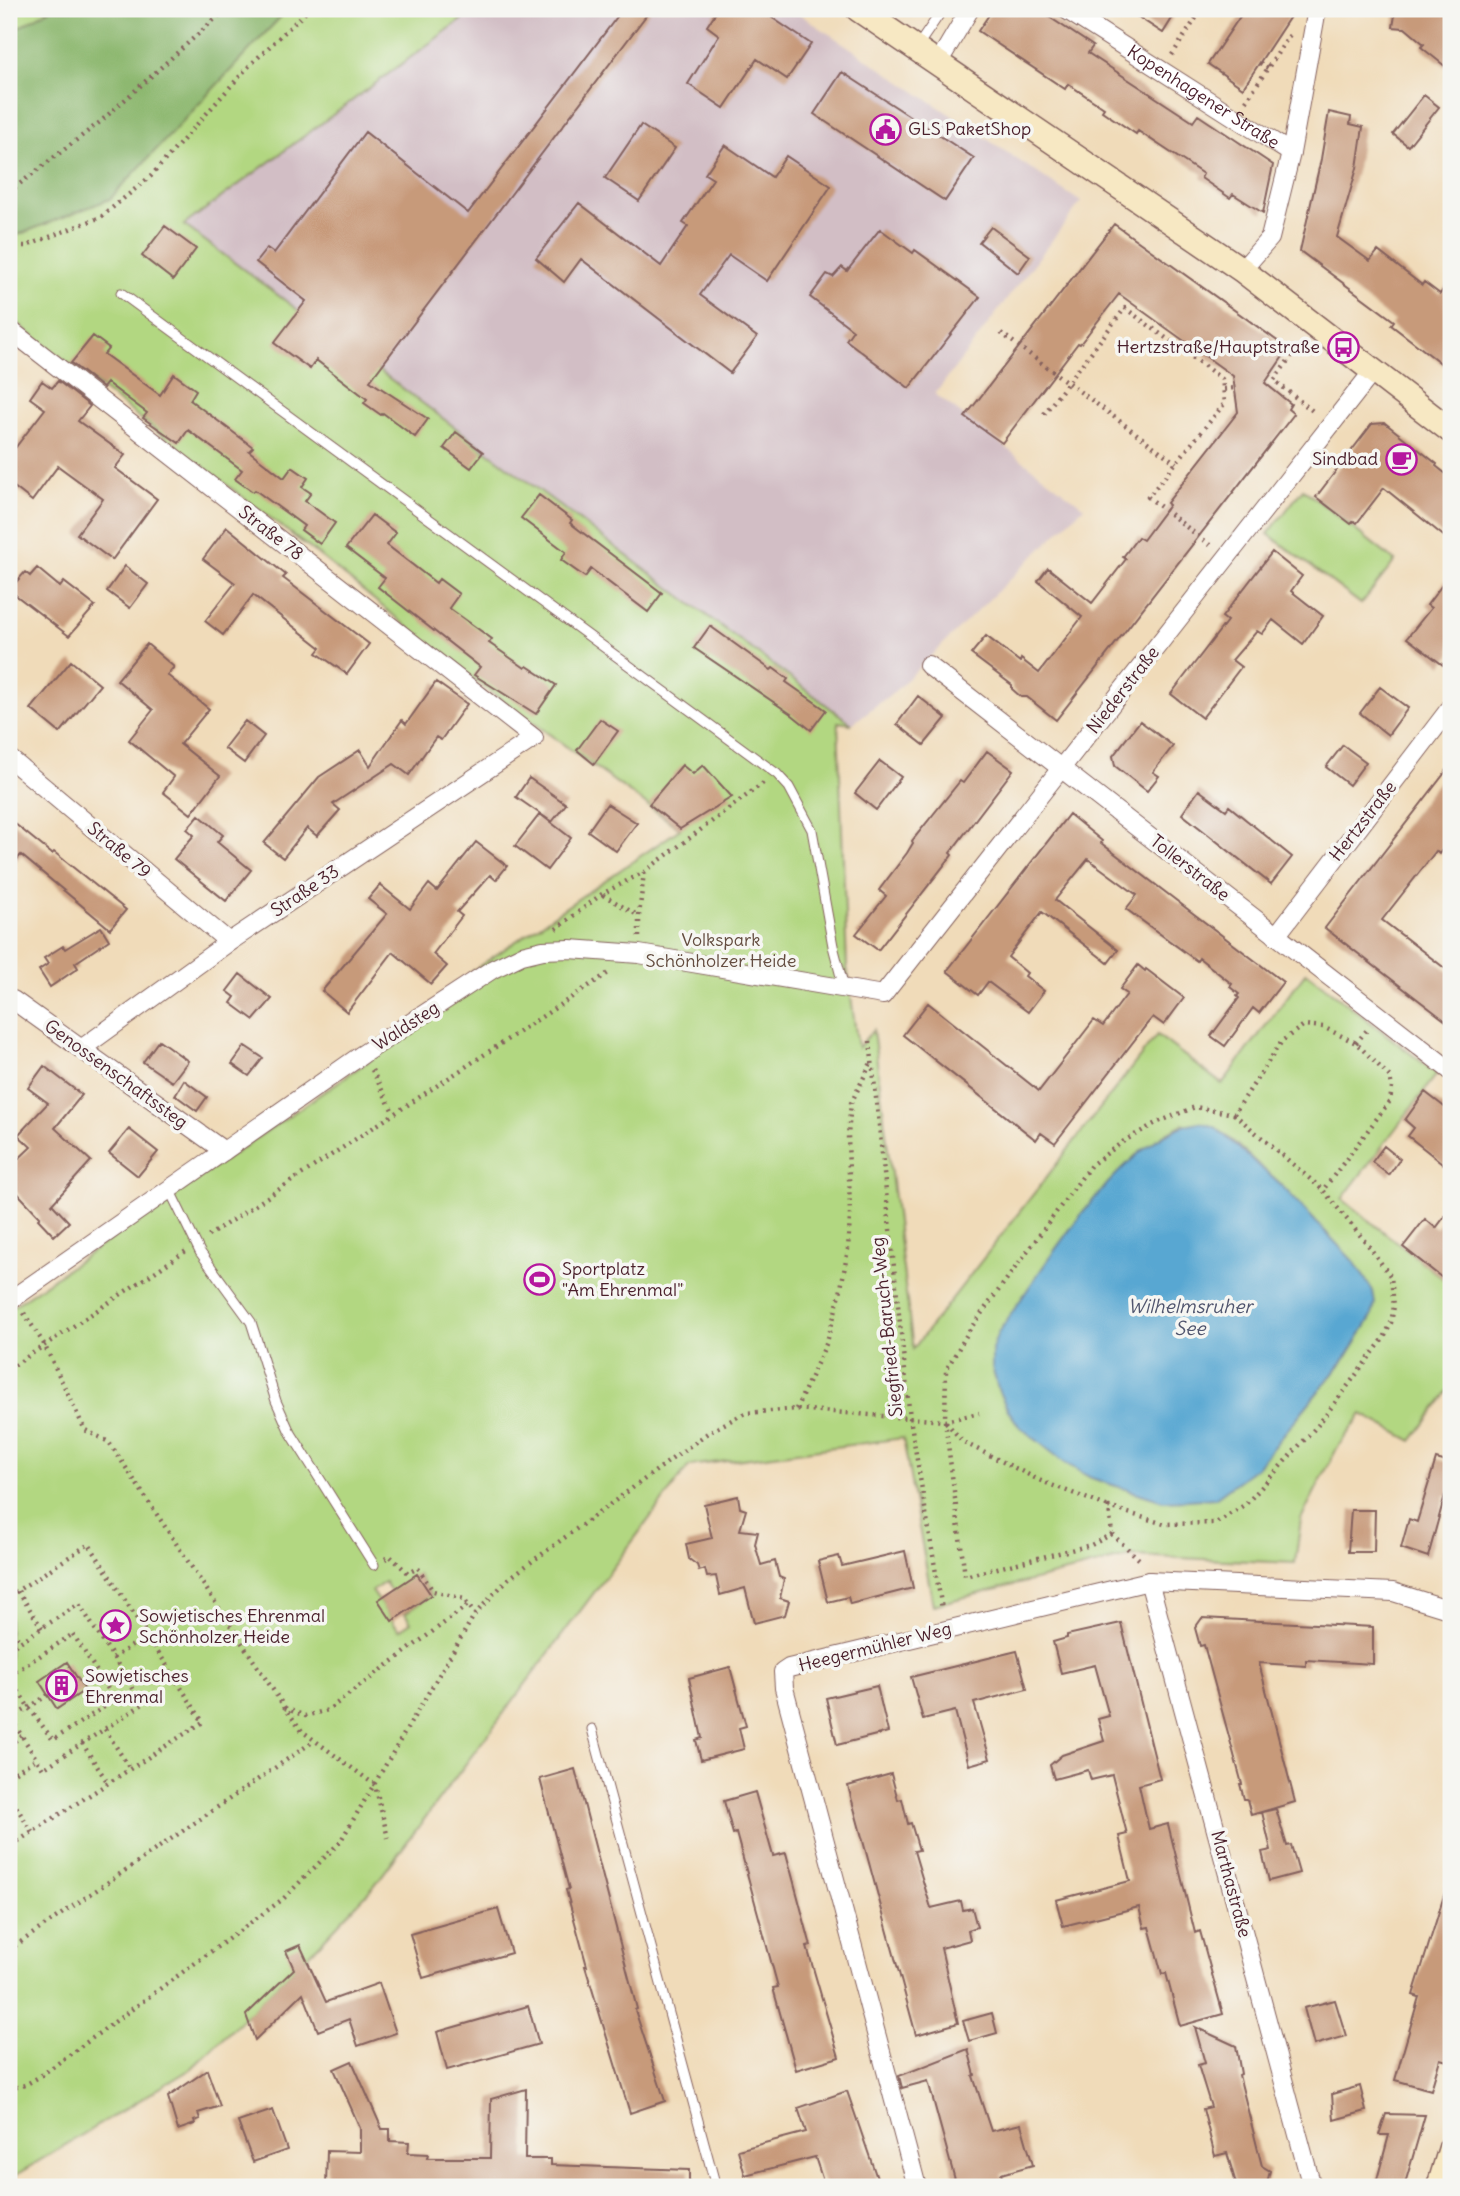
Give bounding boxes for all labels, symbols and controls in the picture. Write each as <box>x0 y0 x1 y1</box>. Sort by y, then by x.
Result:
street label: Kopenhagener Straße <box>1123 40 1284 154</box>
public building icon: GLS PaketShop <box>868 112 902 146</box>
place label: GLS PaketShop <box>908 117 1031 140</box>
bus stop icon: Hertzstraße/Hauptstraße <box>1326 330 1360 364</box>
place label: Hertzstraße/Hauptstraße <box>1117 335 1320 358</box>
cafe icon: Sindbad <box>1384 442 1418 476</box>
place label: Sindbad <box>1312 447 1378 470</box>
street label: Straße 78 <box>234 500 308 565</box>
street label: Niederstraße <box>1081 641 1164 738</box>
street label: Hertzstraße <box>1324 776 1401 865</box>
street label: Straße 79 <box>83 816 156 883</box>
street label: Tollerstraße <box>1146 829 1235 906</box>
street label: Straße 33 <box>266 859 343 922</box>
park label: Volkspark Schönholzer Heide <box>646 928 796 972</box>
street label: Waldsteg <box>368 996 443 1056</box>
street label: Genossenschaftssteg <box>40 1014 193 1133</box>
street label: Siegfried-Baruch-Weg <box>866 1236 907 1418</box>
place label: Sportplatz "Am Ehrenmal" <box>562 1257 683 1301</box>
sports icon: Sportplatz "Am Ehrenmal" <box>522 1262 556 1296</box>
water label: Wilhelmsruher See <box>1128 1294 1254 1340</box>
place label: Sowjetisches Ehrenmal Schönholzer Heide <box>139 1604 325 1648</box>
place icon: Sowjetisches Ehrenmal Schönholzer Heide <box>99 1609 133 1643</box>
street label: Heegermühler Weg <box>796 1616 954 1677</box>
place label: Sowjetisches Ehrenmal <box>85 1664 189 1708</box>
building icon: Sowjetisches Ehrenmal <box>45 1669 79 1703</box>
street label: Marthastraße <box>1206 1828 1257 1940</box>

